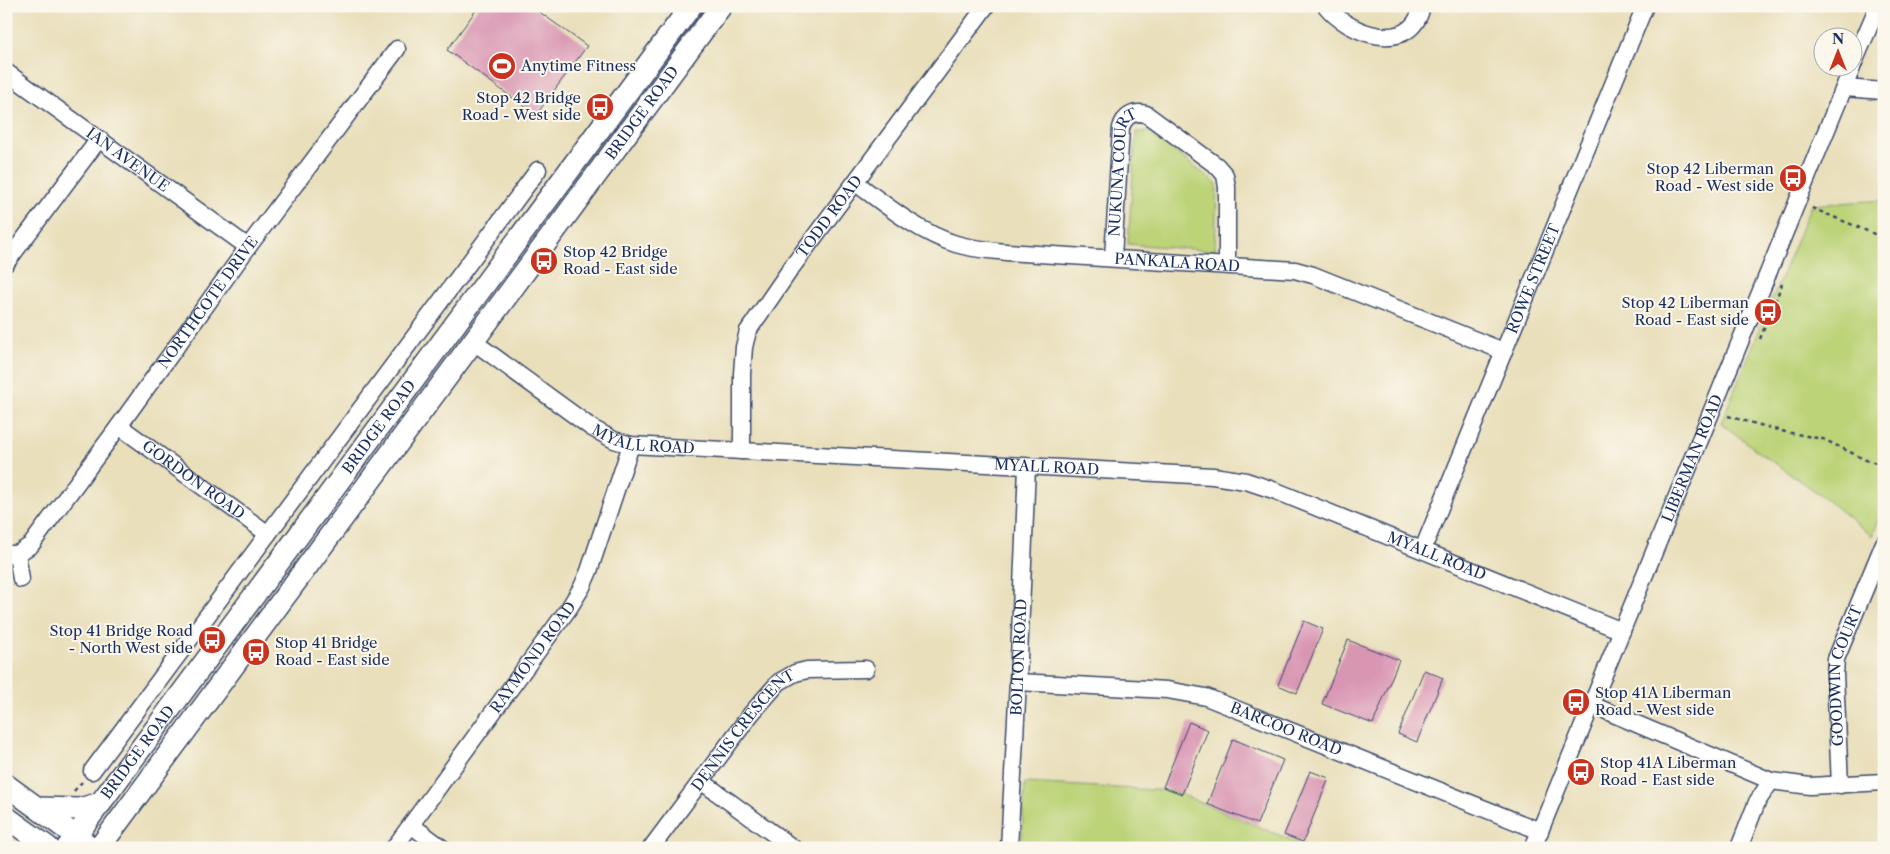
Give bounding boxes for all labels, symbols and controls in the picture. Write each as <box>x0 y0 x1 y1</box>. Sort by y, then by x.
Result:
north arrow <box>1812 28 1862 78</box>
text: N <box>1832 30 1844 48</box>
sports icon: Anytime Fitness <box>487 51 517 81</box>
place label: Anytime Fitness <box>520 56 636 75</box>
street label: BRIDGE ROAD <box>601 62 683 163</box>
place label: Stop 42 Bridge Road - West side <box>462 88 581 124</box>
bus stop icon: Stop 42 Bridge Road - West side <box>585 92 615 122</box>
street label: NUKUNA COURT <box>1104 103 1141 237</box>
street label: IAN AVENUE <box>83 123 173 196</box>
place label: Stop 42 Liberman Road - West side <box>1647 159 1775 195</box>
bus stop icon: Stop 42 Liberman Road - West side <box>1778 163 1808 193</box>
street label: TODD ROAD <box>792 171 866 261</box>
street label: ROWE STREET <box>1502 220 1564 336</box>
street label: NORTHCOTE DRIVE <box>154 232 262 372</box>
place label: Stop 42 Bridge Road - East side <box>563 242 678 278</box>
bus stop icon: Stop 42 Bridge Road - East side <box>529 246 559 276</box>
street label: PANKALA ROAD <box>1114 249 1241 276</box>
place label: Stop 42 Liberman Road - East side <box>1622 293 1750 329</box>
bus stop icon: Stop 42 Liberman Road - East side <box>1753 297 1783 327</box>
street label: BRIDGE ROAD <box>338 376 419 477</box>
street label: LIBERMAN ROAD <box>1657 392 1726 525</box>
street label: MYALL ROAD <box>589 420 695 457</box>
street label: GORDON ROAD <box>139 436 249 523</box>
street label: MYALL ROAD <box>994 454 1100 479</box>
street label: MYALL ROAD <box>1385 527 1489 584</box>
street label: RAYMOND ROAD <box>486 597 580 717</box>
street label: BOLTON ROAD <box>1006 598 1030 716</box>
street label: GOODWIN COURT <box>1825 602 1866 747</box>
place label: Stop 41 Bridge Road - North West side <box>50 621 193 657</box>
bus stop icon: Stop 41 Bridge Road - North West side <box>197 625 227 655</box>
place label: Stop 41 Bridge Road - East side <box>275 633 390 669</box>
bus stop icon: Stop 41 Bridge Road - East side <box>241 637 271 667</box>
street label: DENNIS CRESCENT <box>687 665 799 795</box>
place label: Stop 41A Liberman Road - West side <box>1595 683 1732 719</box>
bus stop icon: Stop 41A Liberman Road - West side <box>1561 687 1591 717</box>
street label: BARCOO ROAD <box>1228 698 1345 760</box>
street label: BRIDGE ROAD <box>97 702 178 803</box>
place label: Stop 41A Liberman Road - East side <box>1600 753 1737 789</box>
bus stop icon: Stop 41A Liberman Road - East side <box>1566 757 1596 787</box>

